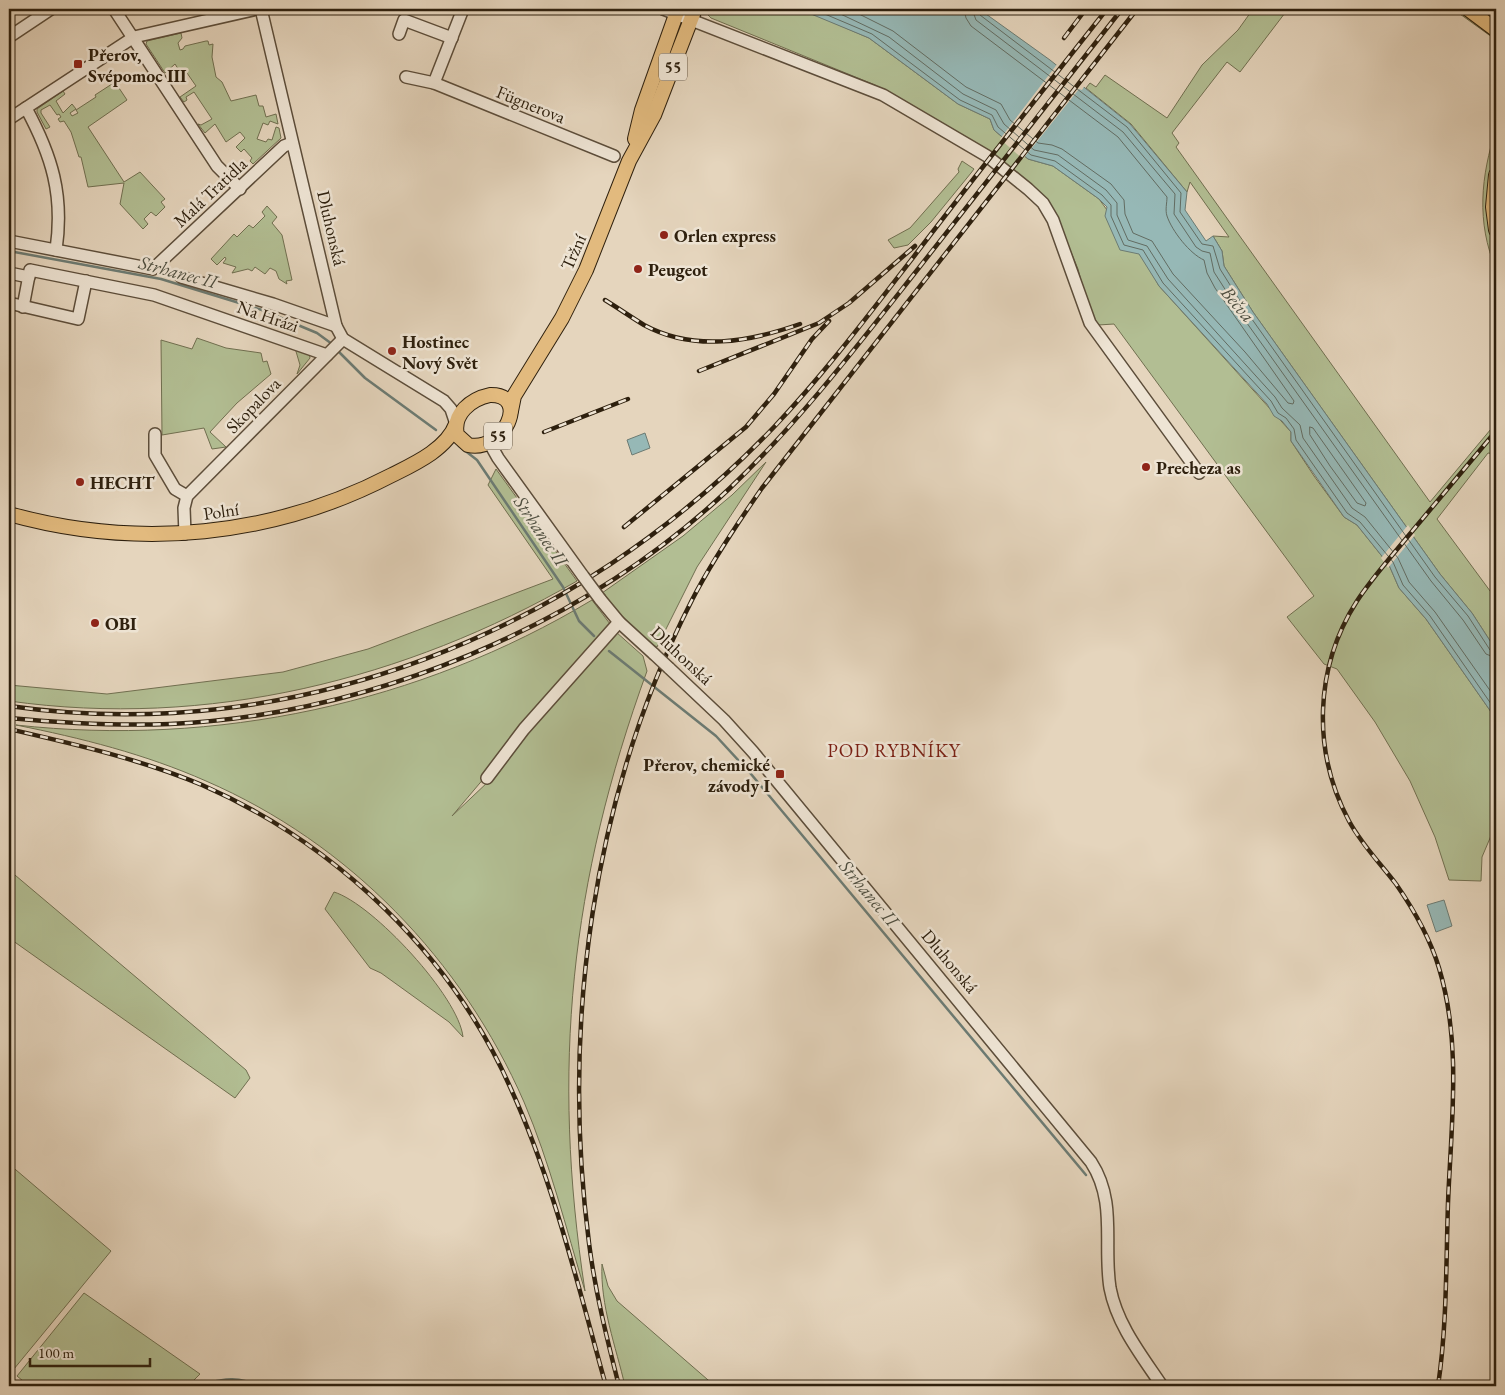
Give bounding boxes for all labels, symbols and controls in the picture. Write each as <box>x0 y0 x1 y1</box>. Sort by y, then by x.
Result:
place label: Přerov, Svépomoc III <box>88 43 187 87</box>
road number: 55 <box>659 54 687 80</box>
marker: Přerov, Svépomoc III <box>72 58 84 70</box>
street label: Fügnerova <box>493 80 570 129</box>
street label: Malá Tratidla <box>168 152 252 232</box>
street label: Dluhonská <box>312 188 352 269</box>
place label: Orlen express <box>674 224 776 247</box>
marker: Orlen express <box>658 229 670 241</box>
street label: Tržní <box>555 230 591 274</box>
water label: Strhanec II <box>135 249 222 295</box>
place label: Peugeot <box>648 258 708 281</box>
marker: Peugeot <box>632 263 644 275</box>
water label: Bečva <box>1215 280 1261 328</box>
street label: Na Hrázi <box>234 295 302 337</box>
place label: Hostinec Nový Svět <box>402 330 478 374</box>
marker: Hostinec Nový Svět <box>386 345 398 357</box>
street label: Skopalova <box>221 371 286 438</box>
road number: 55 <box>484 422 512 450</box>
place label: Precheza as <box>1156 456 1241 479</box>
marker: Precheza as <box>1140 461 1152 473</box>
place label: HECHT <box>90 471 155 494</box>
marker: HECHT <box>74 476 86 488</box>
water label: Strhanec II <box>508 490 575 573</box>
street label: Polní <box>202 497 241 525</box>
place label: OBI <box>105 612 137 635</box>
marker: OBI <box>89 617 101 629</box>
street label: Dluhonská <box>646 621 718 690</box>
district label: POD RYBNÍKY <box>827 738 961 763</box>
place label: Přerov, chemické závody I <box>643 753 770 797</box>
marker: Přerov, chemické závody I <box>774 768 786 780</box>
water label: Strhanec II <box>833 854 906 933</box>
street label: Dluhonská <box>917 924 984 998</box>
scale bar <box>30 1335 150 1367</box>
text: 100 m <box>38 1343 75 1362</box>

